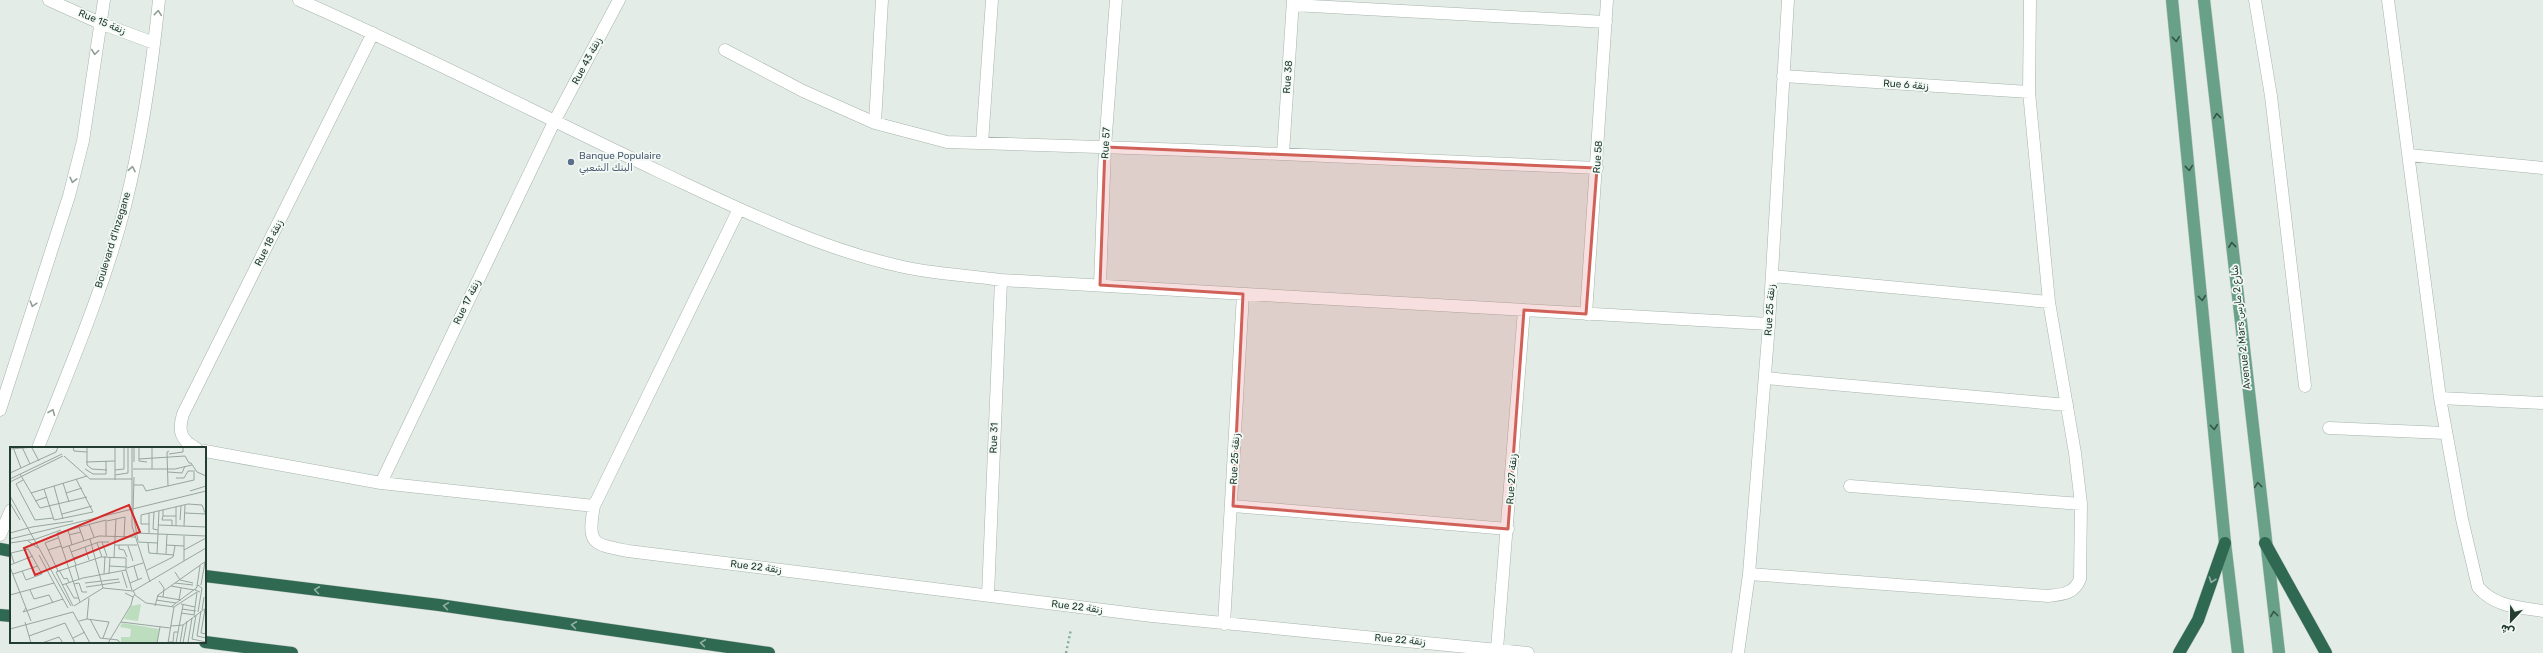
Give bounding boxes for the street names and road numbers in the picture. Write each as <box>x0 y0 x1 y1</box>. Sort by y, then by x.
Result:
street label: Rue 15 زنقة <box>77 7 127 37</box>
street label: Rue 43 زنقة <box>570 35 604 87</box>
street label: Rue 38 <box>1281 60 1295 94</box>
street label: Rue 6 زنقة <box>1883 77 1929 93</box>
street label: Rue 57 <box>1099 127 1113 159</box>
street label: Rue 58 <box>1591 140 1605 174</box>
street label: Boulevard d'Inzegane <box>93 190 133 290</box>
street label: Rue 18 زنقة <box>252 218 286 268</box>
street label: Avenue 2 Mars شارع 2 مارس <box>2228 264 2255 390</box>
street label: Rue 17 زنقة <box>451 277 483 327</box>
street label: Rue 25 زنقة <box>1762 284 1778 336</box>
street label: Rue 31 <box>987 422 1001 454</box>
street label: Rue 25 زنقة <box>1228 433 1242 485</box>
street label: Rue 27 زنقة <box>1504 453 1520 505</box>
street label: Rue 22 زنقة <box>730 558 782 576</box>
street label: Rue 22 زنقة <box>1051 598 1103 616</box>
street label: Rue 22 زنقة <box>1374 632 1426 648</box>

